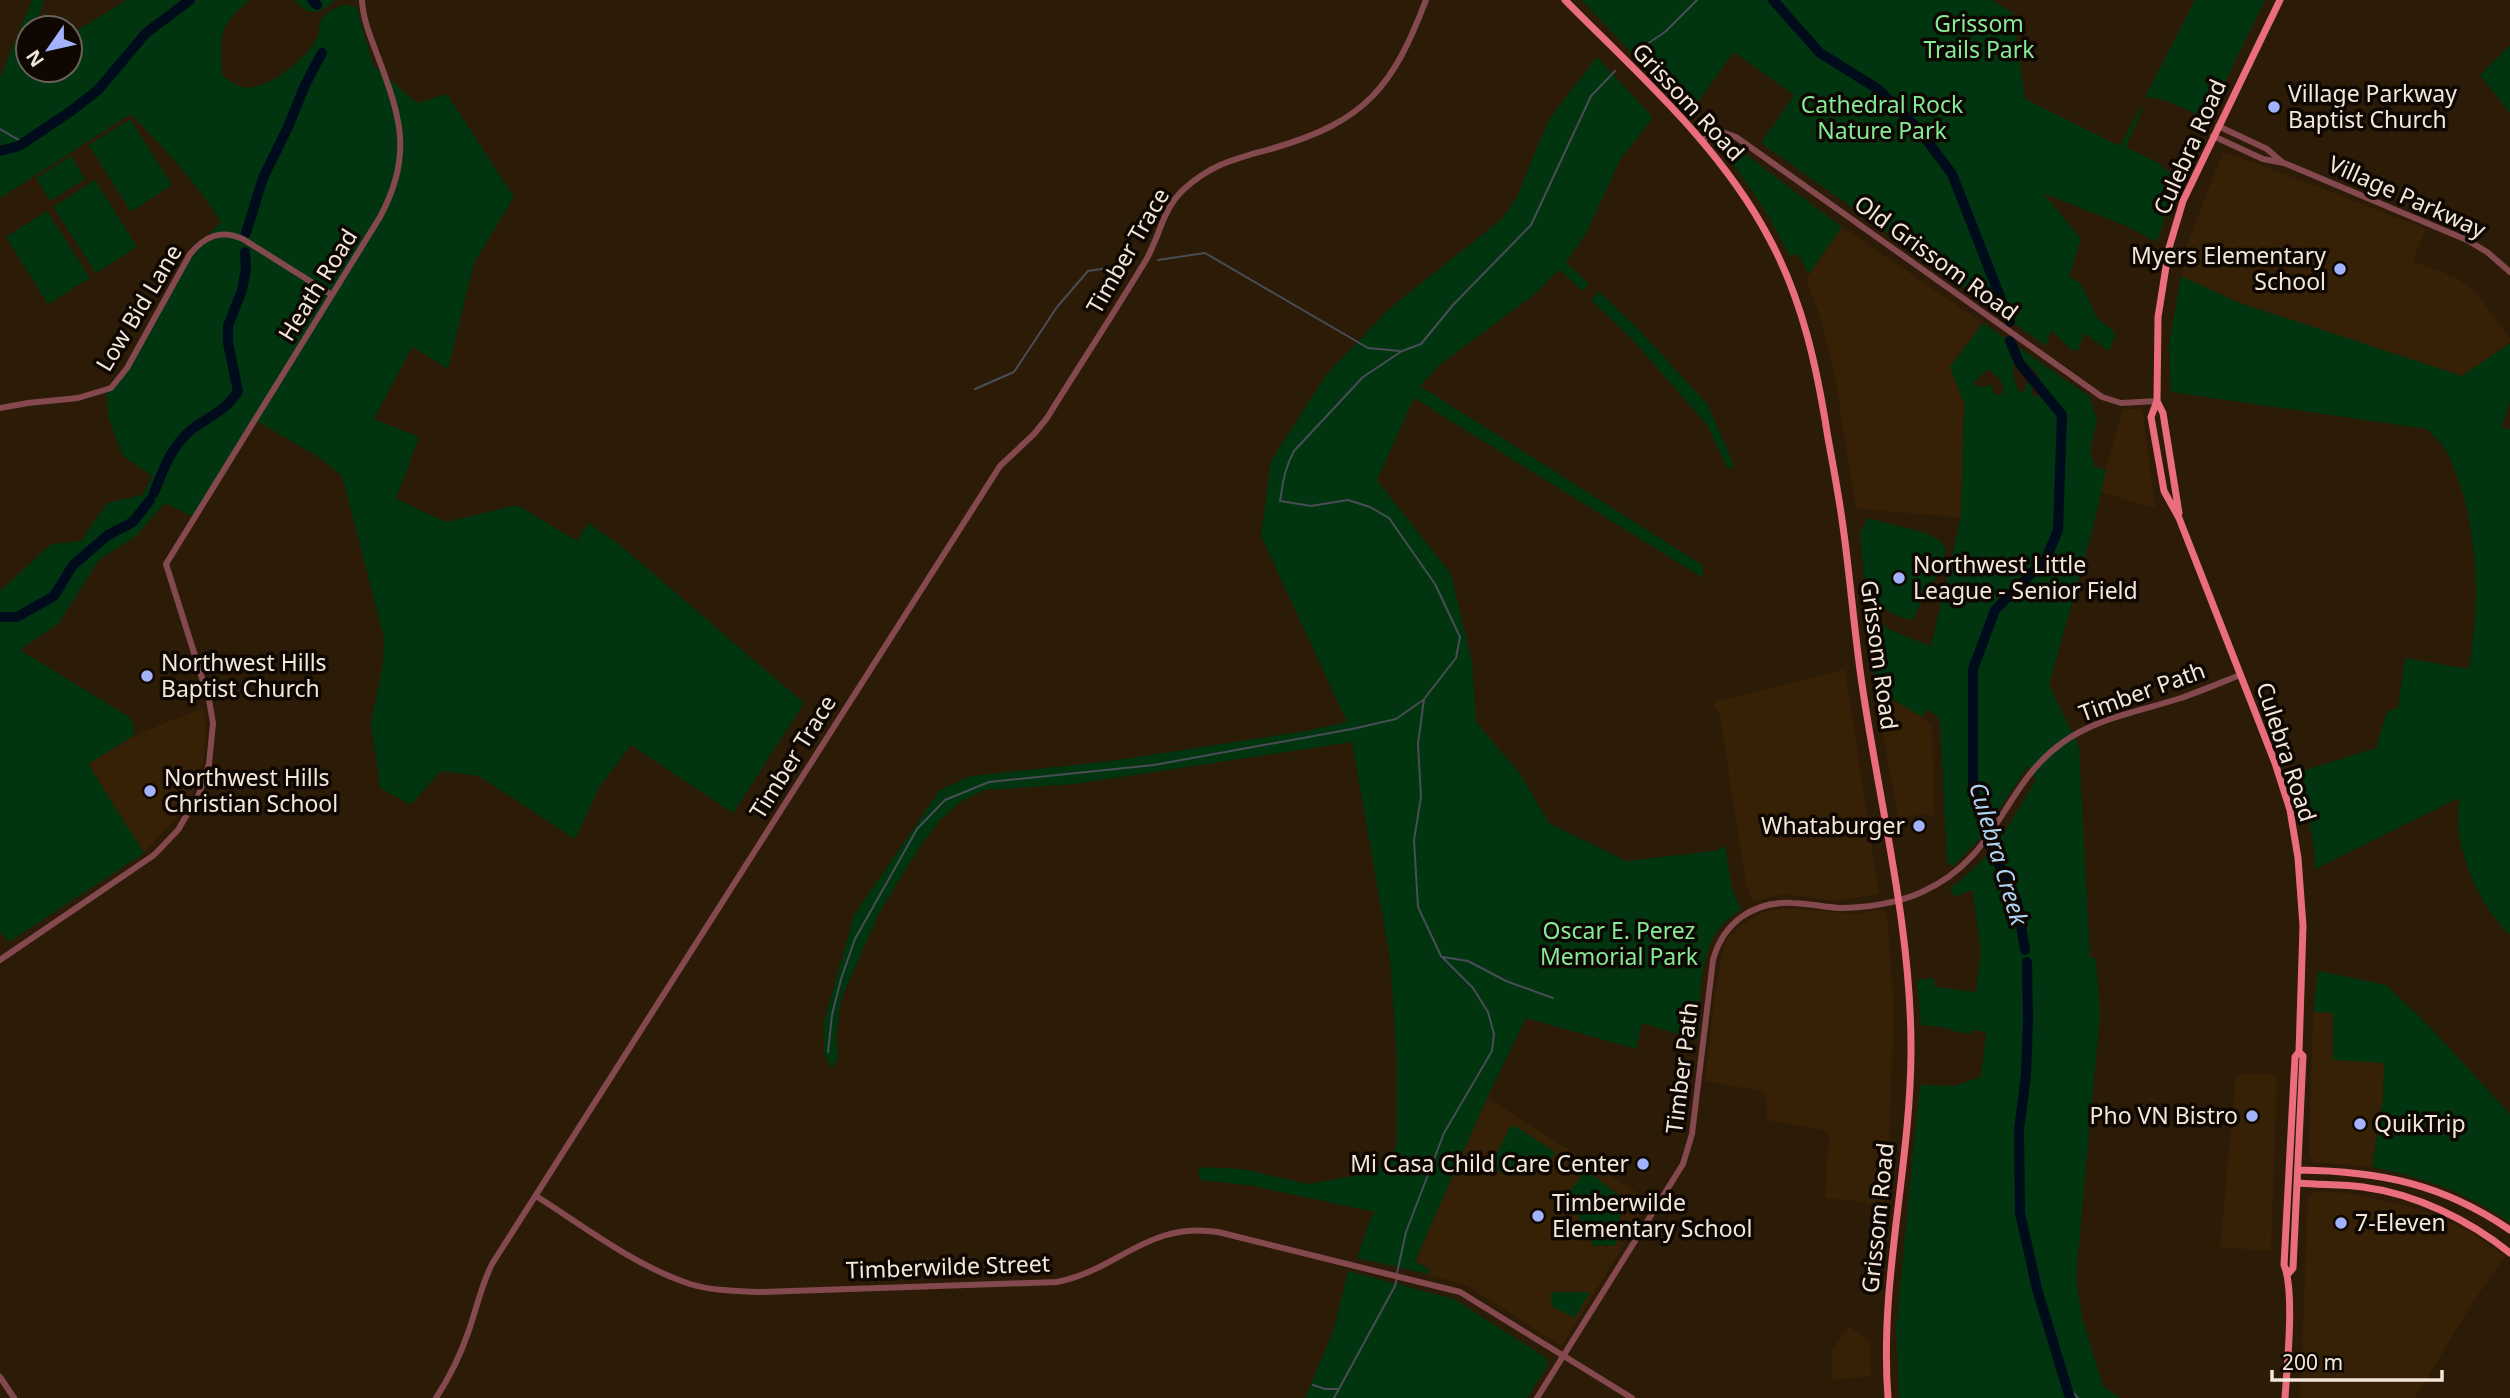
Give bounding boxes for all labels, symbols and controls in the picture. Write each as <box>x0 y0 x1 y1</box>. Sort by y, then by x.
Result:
park label: Grissom Trails Park <box>1923 7 2035 65</box>
north arrow <box>14 14 84 84</box>
street label: Grissom Road <box>1626 35 1752 167</box>
text: N <box>20 45 50 72</box>
street label: Culebra Road <box>2145 74 2233 219</box>
place label: Village Parkway Baptist Church <box>2288 77 2457 135</box>
park label: Cathedral Rock Nature Park <box>1801 88 1964 146</box>
marker: Village Parkway Baptist Church <box>2266 99 2282 115</box>
street label: Village Parkway <box>2324 147 2491 245</box>
street label: Timber Trace <box>1078 182 1176 319</box>
street label: Old Grissom Road <box>1848 187 2025 327</box>
street label: Heath Road <box>270 222 364 347</box>
street label: Low Bid Lane <box>88 238 189 377</box>
place label: Myers Elementary School <box>2131 239 2326 297</box>
marker: Myers Elementary School <box>2332 261 2348 277</box>
place label: Northwest Little League - Senior Field <box>1913 548 2138 606</box>
marker: Northwest Little League - Senior Field <box>1891 570 1907 586</box>
street label: Grissom Road <box>1854 578 1906 732</box>
place label: Northwest Hills Baptist Church <box>161 646 327 704</box>
street label: Timber Path <box>2074 653 2209 729</box>
marker: Northwest Hills Baptist Church <box>139 668 155 684</box>
street label: Culebra Road <box>2249 678 2325 826</box>
street label: Timber Trace <box>741 688 843 824</box>
place label: Northwest Hills Christian School <box>164 761 338 819</box>
water label: Culebra Creek <box>1962 778 2037 930</box>
marker: Northwest Hills Christian School <box>142 783 158 799</box>
place label: Whataburger <box>1761 809 1905 841</box>
marker: Whataburger <box>1911 818 1927 834</box>
park label: Oscar E. Perez Memorial Park <box>1540 914 1699 972</box>
street label: Timber Path <box>1657 1000 1705 1135</box>
place label: Pho VN Bistro <box>2090 1099 2238 1131</box>
place label: QuikTrip <box>2374 1107 2466 1139</box>
marker: Pho VN Bistro <box>2244 1108 2260 1124</box>
marker: QuikTrip <box>2352 1116 2368 1132</box>
street label: Grissom Road <box>1853 1141 1901 1295</box>
place label: Mi Casa Child Care Center <box>1350 1147 1629 1179</box>
marker: Mi Casa Child Care Center <box>1635 1156 1651 1172</box>
place label: Timberwilde Elementary School <box>1552 1186 1752 1244</box>
place label: 7-Eleven <box>2355 1206 2446 1238</box>
marker: Timberwilde Elementary School <box>1530 1208 1546 1224</box>
marker: 7-Eleven <box>2333 1215 2349 1231</box>
street label: Timberwilde Street <box>845 1246 1051 1286</box>
scale bar <box>2272 1338 2442 1382</box>
text: 200 m <box>2282 1348 2343 1376</box>

